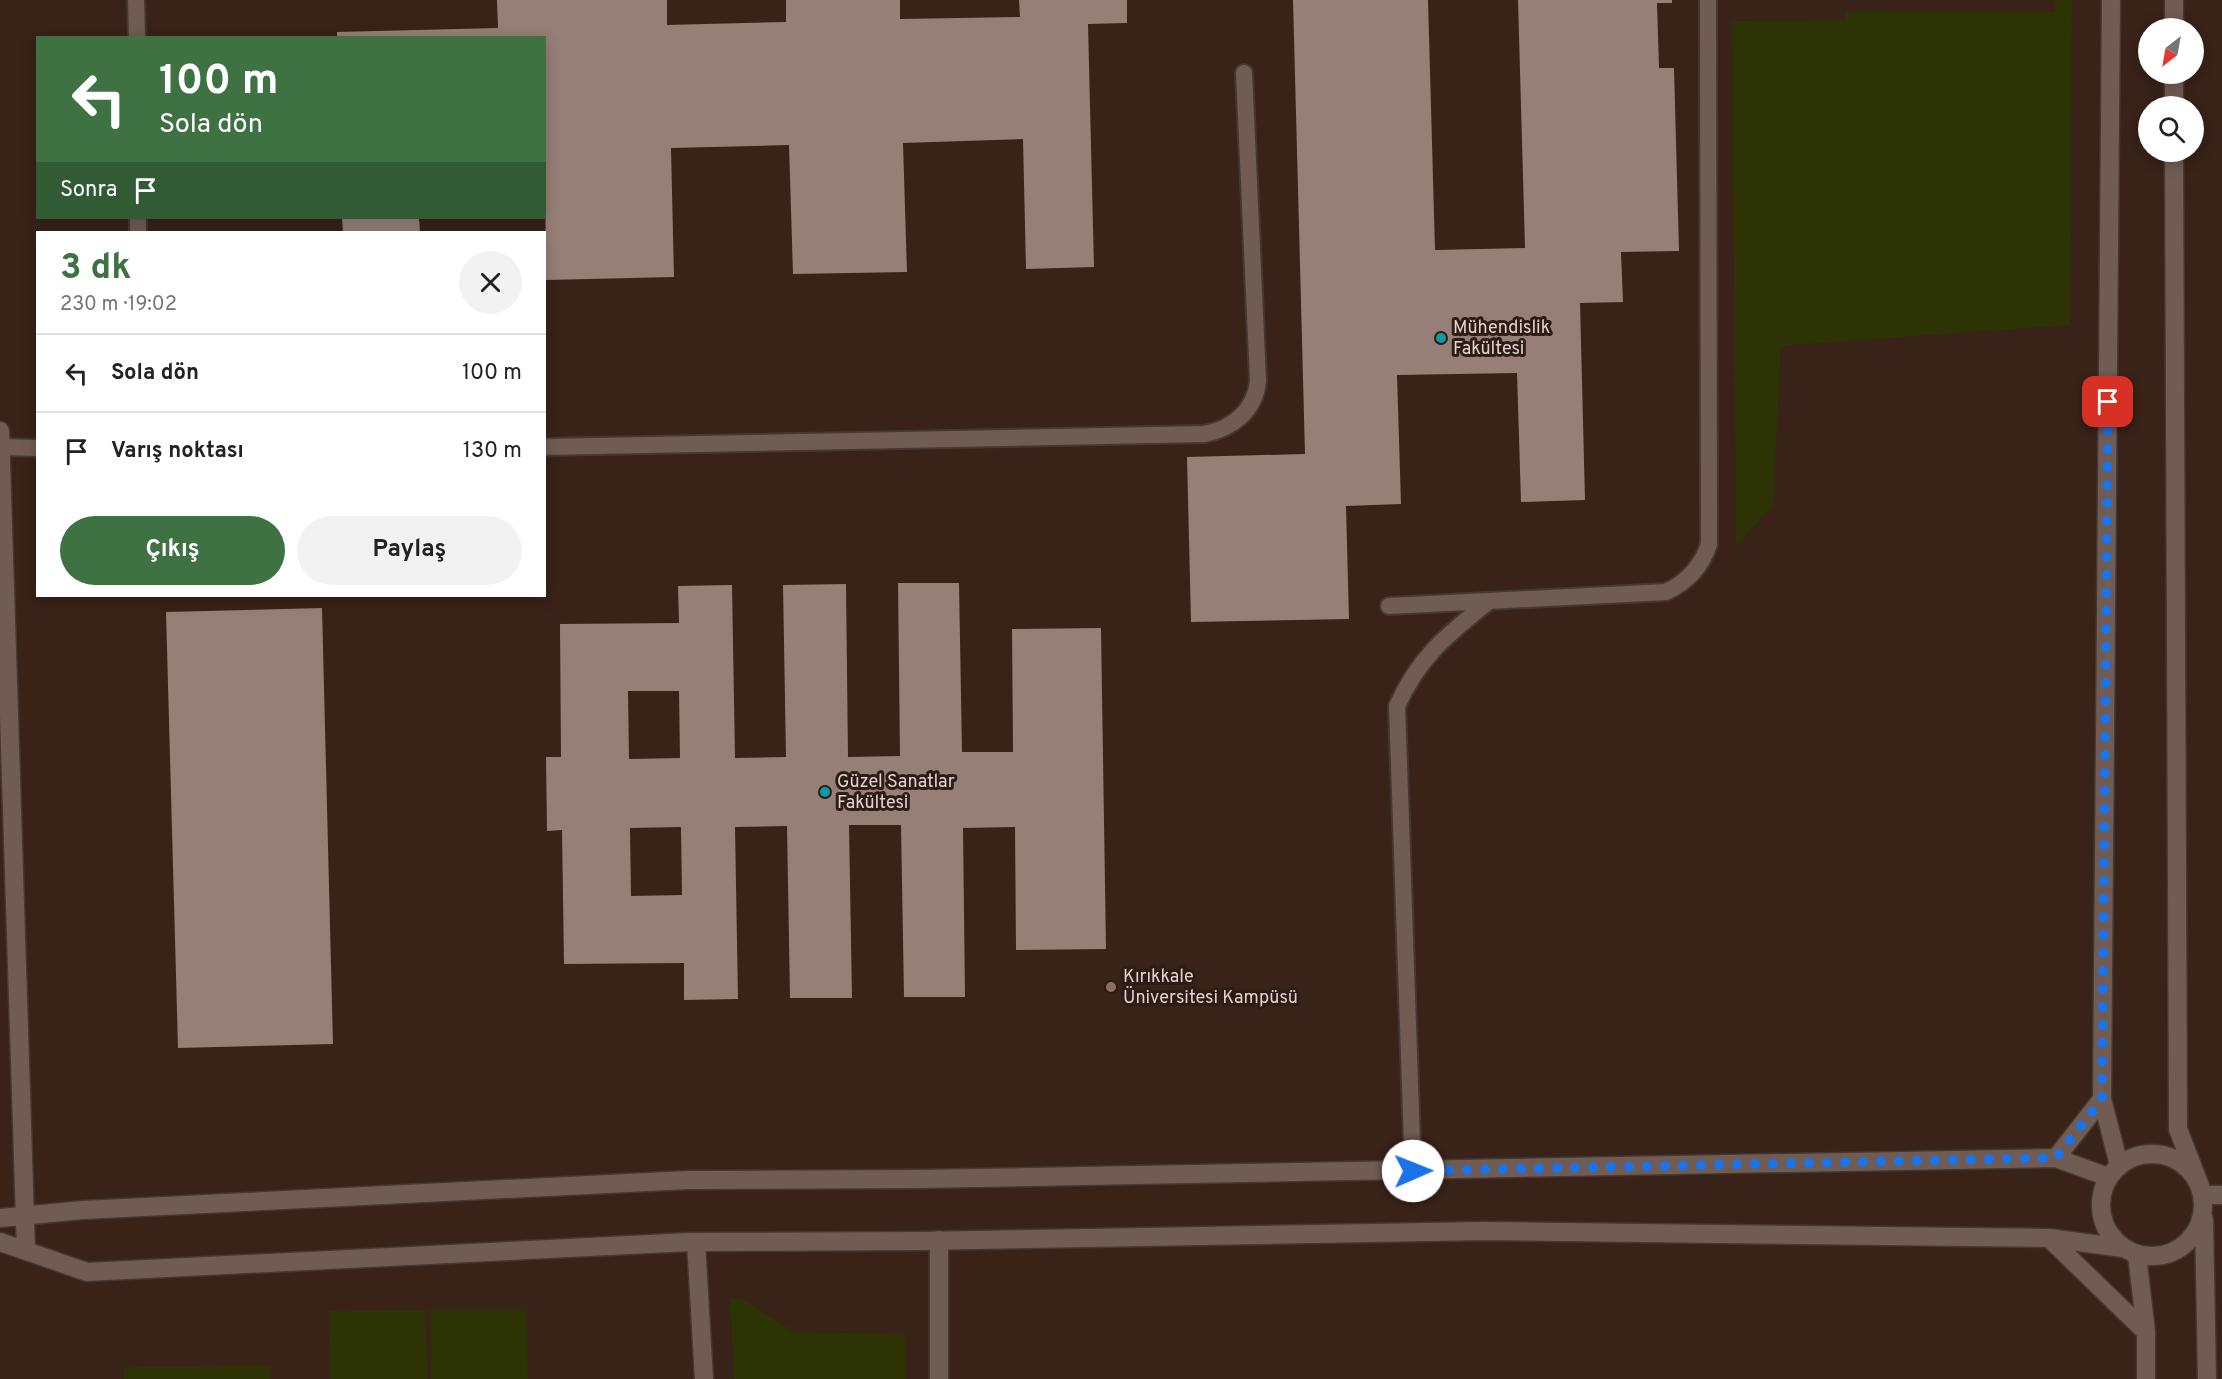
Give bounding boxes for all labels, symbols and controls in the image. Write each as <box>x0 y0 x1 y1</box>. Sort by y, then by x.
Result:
north arrow <box>2138 18 2204 84</box>
map controls <box>2138 18 2204 162</box>
text: 100 m <box>159 56 278 109</box>
icon: left <box>60 60 138 138</box>
button: search <box>2138 96 2204 162</box>
text: Sola dön <box>159 108 263 142</box>
icon: arrive <box>129 174 162 207</box>
text: Sonra <box>60 177 117 204</box>
text: 3 dk <box>60 246 131 292</box>
button: close <box>459 251 522 314</box>
text: 230 m · 19:02 <box>60 292 177 318</box>
place label: Mühendislik Fakültesi <box>1453 317 1550 361</box>
marker: Mühendislik Fakültesi <box>1434 331 1448 345</box>
icon: left <box>60 357 93 390</box>
text: Sola dön <box>111 360 199 387</box>
text: 100 m <box>462 360 522 387</box>
pin <box>2082 376 2133 427</box>
icon: arrive <box>2091 385 2124 418</box>
icon: arrive <box>60 435 93 468</box>
text: Varış noktası <box>111 438 244 465</box>
text: 130 m <box>463 438 522 465</box>
button: Çıkış <box>60 516 285 585</box>
button: Paylaş <box>297 516 522 585</box>
place label: Güzel Sanatlar Fakültesi <box>837 771 955 815</box>
marker: Güzel Sanatlar Fakültesi <box>818 785 832 799</box>
place label: Kırıkkale Üniversitesi Kampüsü <box>1123 966 1298 1010</box>
marker: Kırıkkale Üniversitesi Kampüsü <box>1104 980 1118 994</box>
position arrow <box>1381 1139 1445 1203</box>

